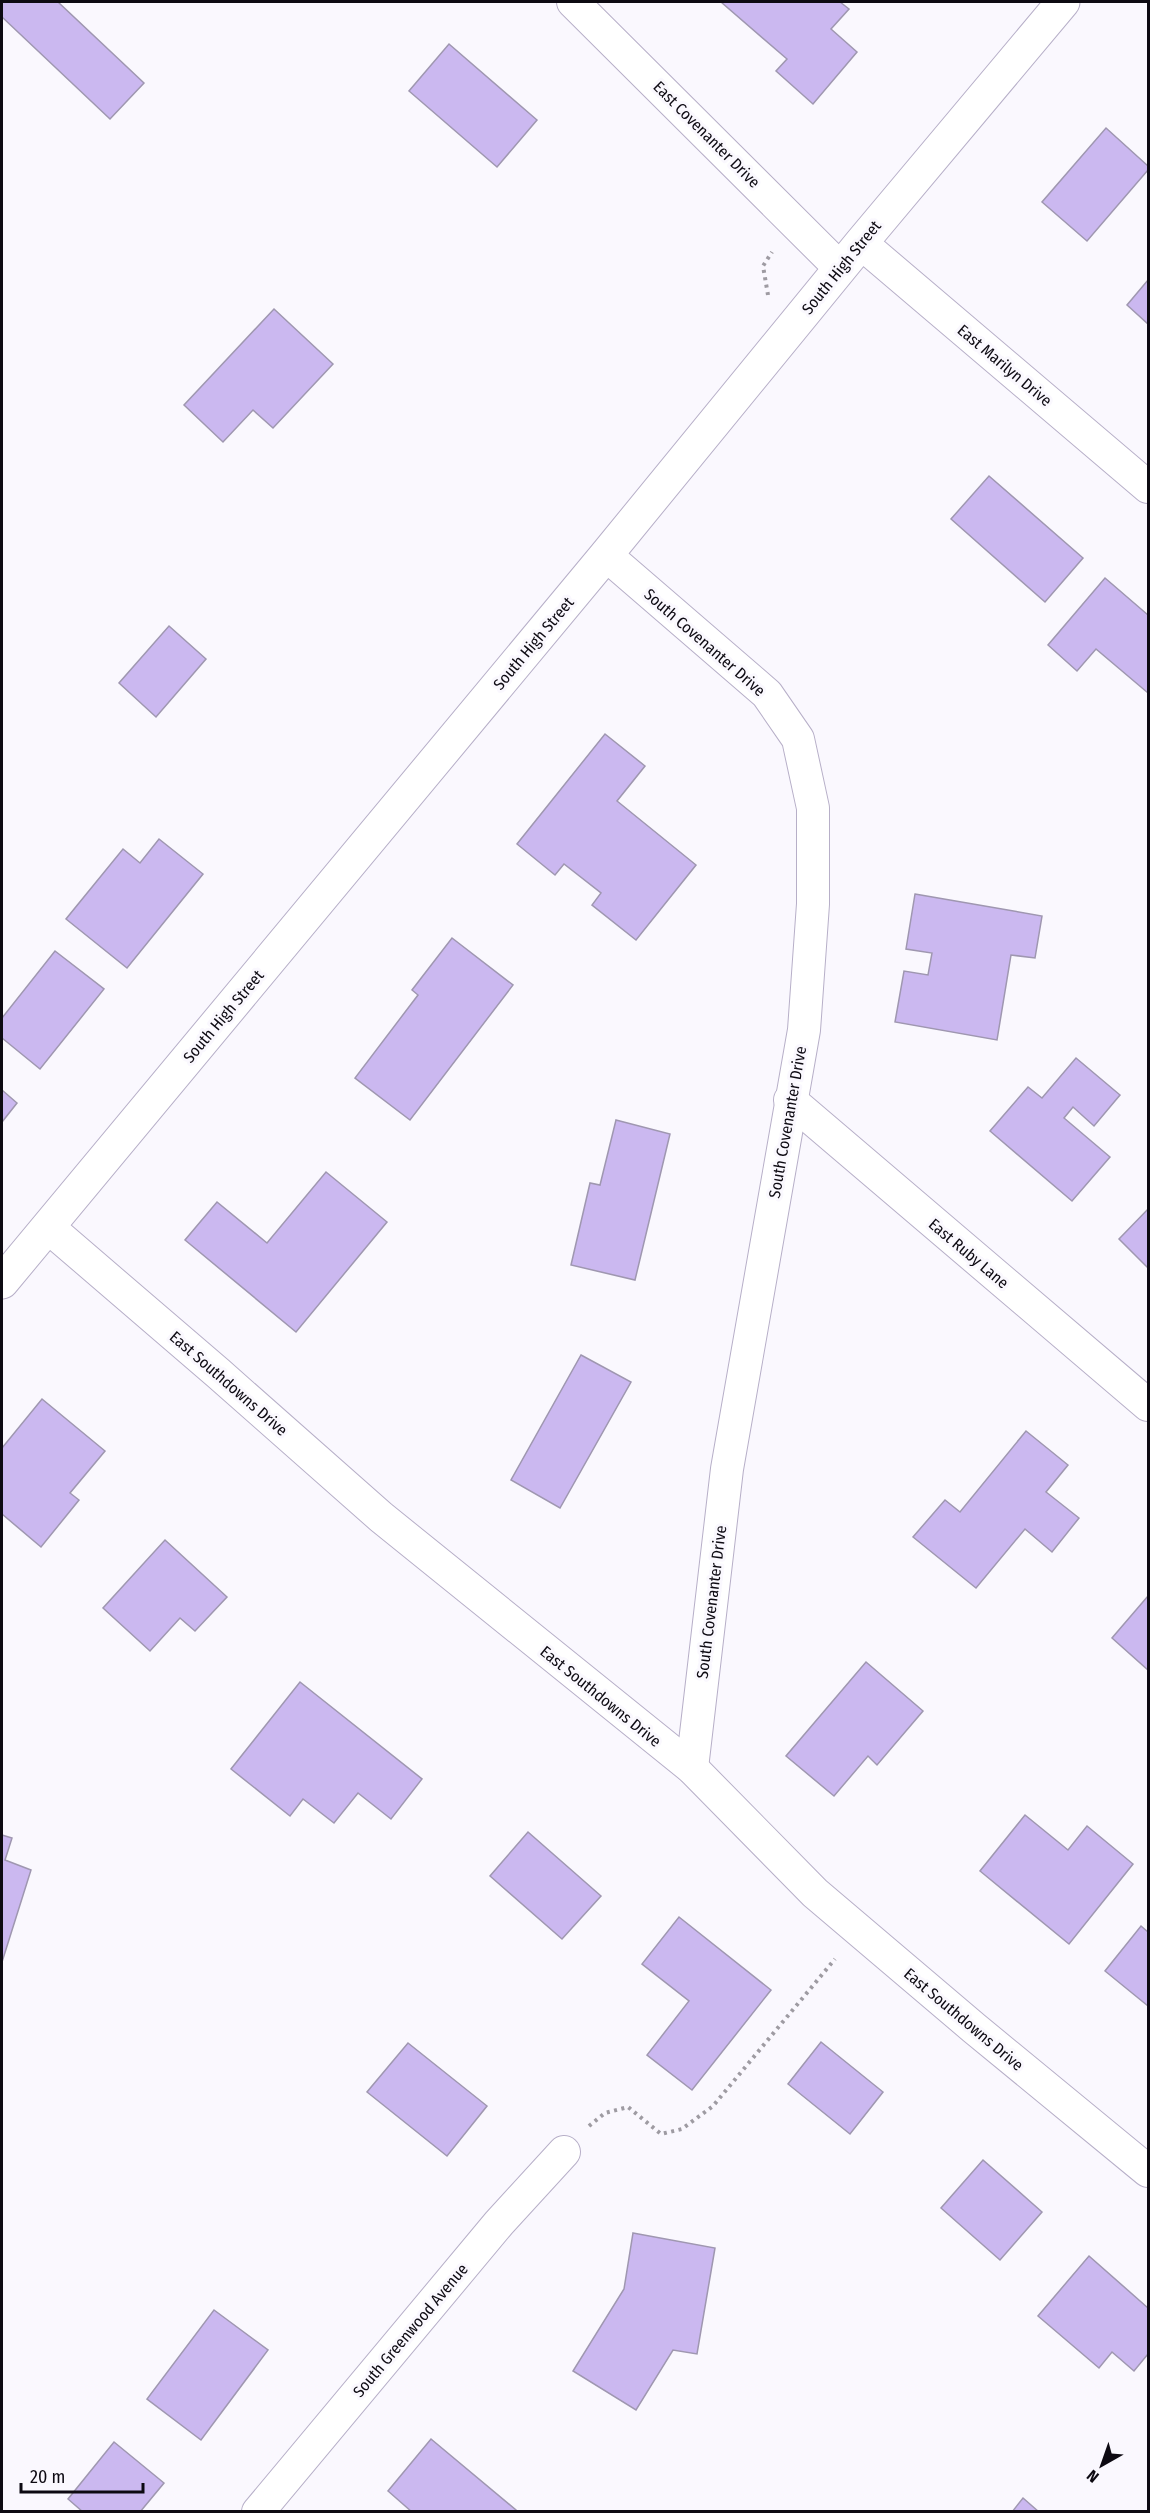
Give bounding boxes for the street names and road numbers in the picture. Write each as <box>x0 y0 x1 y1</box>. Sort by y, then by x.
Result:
street label: East Covenanter Drive <box>649 77 764 192</box>
street label: South High Street <box>798 216 885 318</box>
street label: East Marilyn Drive <box>954 321 1056 410</box>
street label: South Covenanter Drive <box>640 585 769 700</box>
street label: South High Street <box>489 593 578 693</box>
street label: South High Street <box>179 966 268 1066</box>
street label: South Covenanter Drive <box>765 1044 810 1200</box>
street label: East Ruby Lane <box>925 1214 1013 1292</box>
street label: East Southdowns Drive <box>166 1327 291 1440</box>
street label: South Covenanter Drive <box>693 1524 730 1680</box>
street label: East Southdowns Drive <box>537 1642 665 1751</box>
street label: East Southdowns Drive <box>900 1964 1027 2075</box>
street label: South Greenwood Avenue <box>349 2260 472 2401</box>

